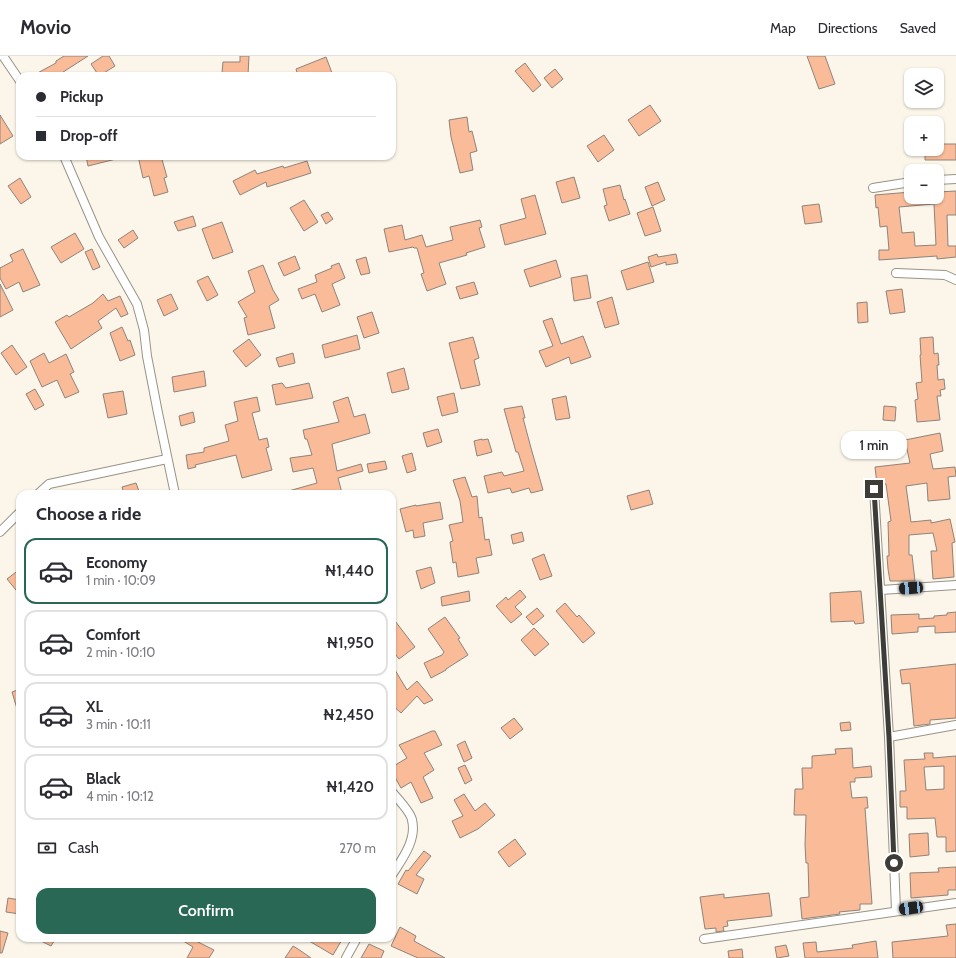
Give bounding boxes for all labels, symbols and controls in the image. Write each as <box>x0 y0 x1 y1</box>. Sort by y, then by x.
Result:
text: Movio <box>20 16 71 39</box>
text: Map <box>770 19 796 37</box>
text: Directions <box>818 19 878 37</box>
text: Saved <box>900 19 936 37</box>
map controls <box>904 68 944 204</box>
button: layers <box>904 68 944 108</box>
text: Pickup <box>60 88 103 106</box>
button: + <box>904 116 944 156</box>
text: Drop-off <box>60 127 118 145</box>
button: − <box>904 164 944 204</box>
callout: 1 min <box>841 431 907 459</box>
text: 1 min <box>859 437 889 453</box>
route end <box>865 480 883 498</box>
text: Choose a ride <box>36 503 141 525</box>
icon: car <box>38 553 74 589</box>
text: Economy <box>86 554 147 572</box>
text: ₦1,440 <box>324 562 374 580</box>
text: 1 min · 10:09 <box>86 572 156 588</box>
car <box>899 581 923 595</box>
icon: car <box>38 625 74 661</box>
text: Comfort <box>86 626 140 644</box>
text: ₦1,950 <box>326 634 374 652</box>
text: 2 min · 10:10 <box>86 644 155 660</box>
icon: car <box>38 697 74 733</box>
text: XL <box>86 698 103 716</box>
text: ₦2,450 <box>323 706 374 724</box>
text: 3 min · 10:11 <box>86 716 151 732</box>
icon: car <box>38 769 74 805</box>
text: Black <box>86 770 121 788</box>
text: ₦1,420 <box>326 778 374 796</box>
text: 4 min · 10:12 <box>86 788 154 804</box>
icon: cash <box>36 837 58 859</box>
text: Cash <box>68 839 99 857</box>
text: 270 m <box>339 840 376 856</box>
route start <box>885 854 903 872</box>
button: Confirm <box>36 888 376 934</box>
car <box>898 900 924 916</box>

